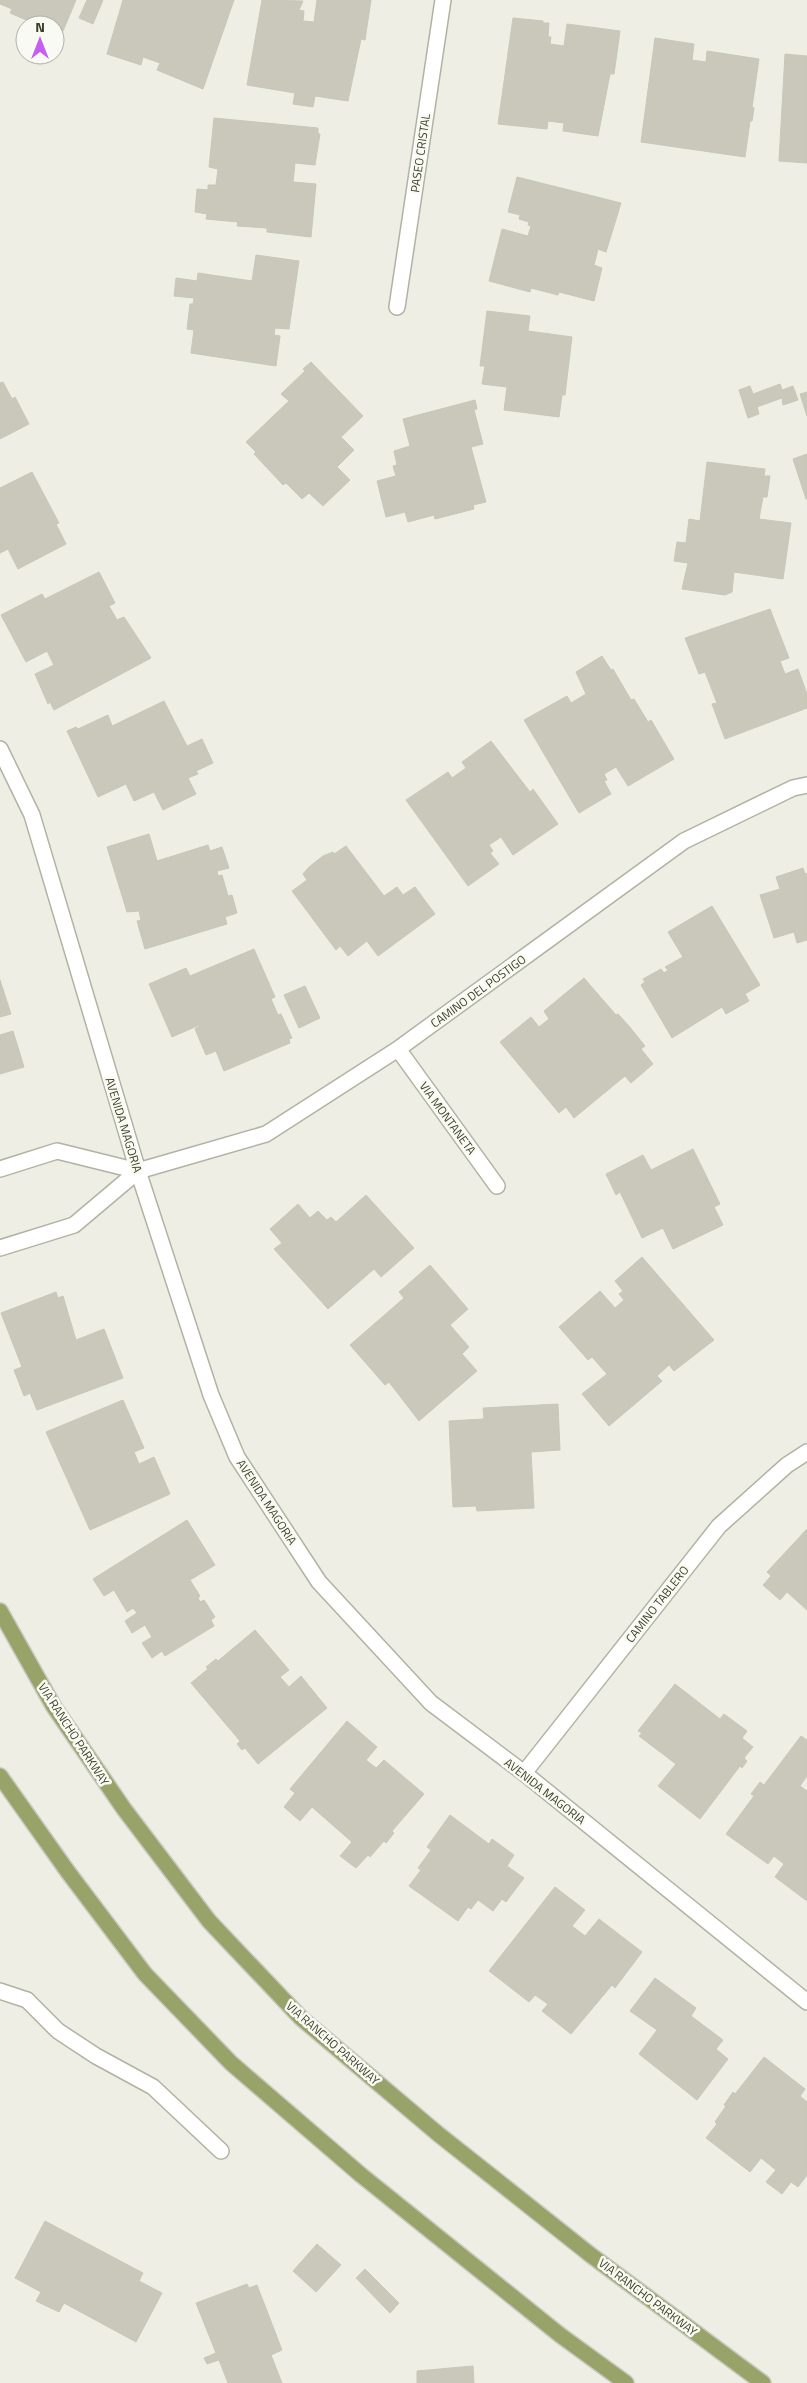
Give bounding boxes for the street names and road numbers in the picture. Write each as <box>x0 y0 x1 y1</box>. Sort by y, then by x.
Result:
street label: PASEO CRISTAL <box>405 112 435 194</box>
street label: CAMINO DEL POSTIGO <box>426 950 530 1032</box>
street label: AVENIDA MAGORIA <box>100 1075 148 1175</box>
street label: VIA MONTANETA <box>415 1077 481 1159</box>
street label: AVENIDA MAGORIA <box>232 1455 302 1549</box>
street label: CAMINO TABLERO <box>621 1561 693 1647</box>
street label: VIA RANCHO PARKWAY <box>34 1679 115 1790</box>
street label: AVENIDA MAGORIA <box>500 1753 590 1829</box>
street label: VIA RANCHO PARKWAY <box>282 1997 385 2090</box>
street label: VIA RANCHO PARKWAY <box>595 2254 702 2341</box>

